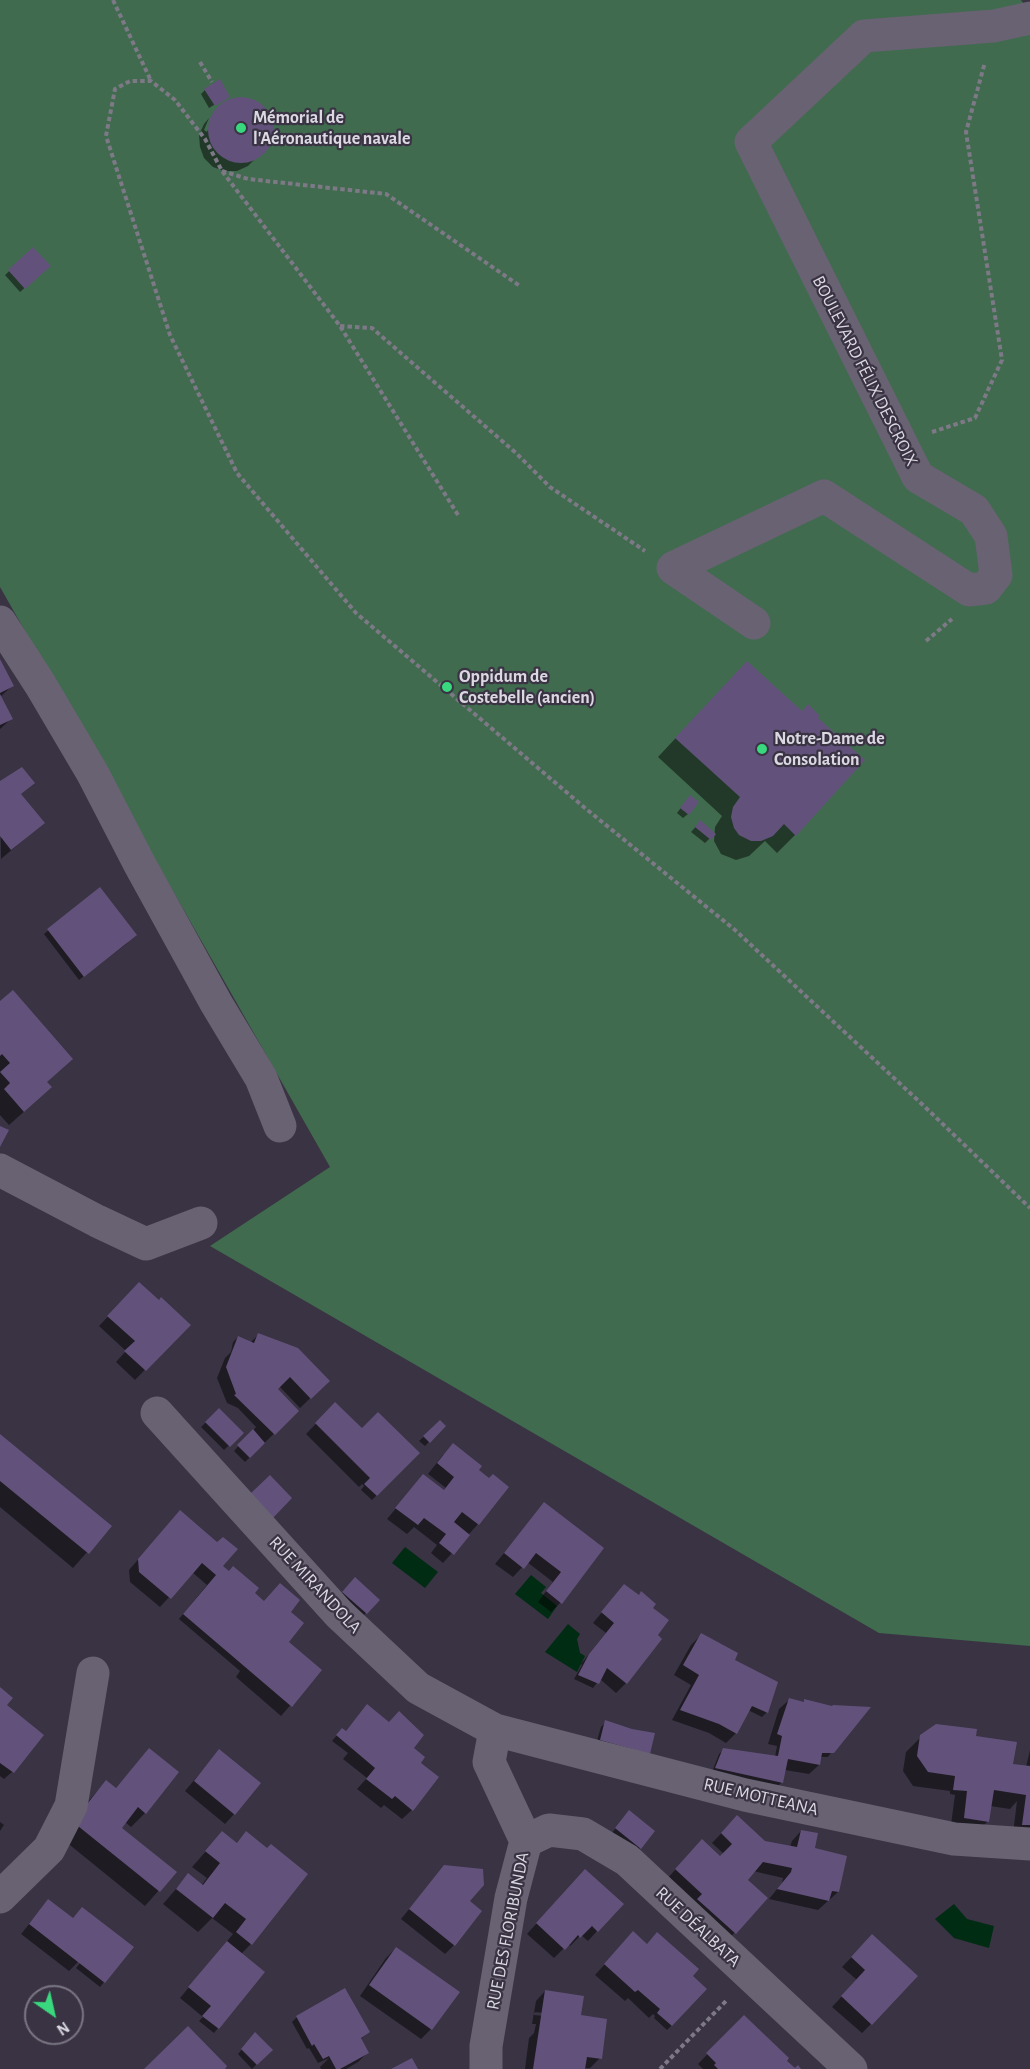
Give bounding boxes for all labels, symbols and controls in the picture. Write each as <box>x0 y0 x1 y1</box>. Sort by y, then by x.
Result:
place label: Mémorial de l'Aéronautique navale <box>253 107 411 150</box>
marker: Mémorial de l'Aéronautique navale <box>234 121 248 135</box>
street label: BOULEVARD FÉLIX DESCROIX <box>808 272 922 470</box>
place label: Oppidum de Costebelle (ancien) <box>459 666 595 708</box>
marker: Oppidum de Costebelle (ancien) <box>440 680 454 694</box>
place label: Notre-Dame de Consolation <box>774 728 885 771</box>
marker: Notre-Dame de Consolation <box>755 742 769 756</box>
street label: RUE MIRANDOLA <box>264 1532 366 1638</box>
street label: RUE MOTTEANA <box>702 1773 820 1821</box>
street label: RUE DES FLORIBUNDA <box>482 1850 534 2012</box>
street label: RUE DÉALBATA <box>651 1882 745 1972</box>
north arrow <box>24 1985 84 2045</box>
text: N <box>54 2019 72 2038</box>

